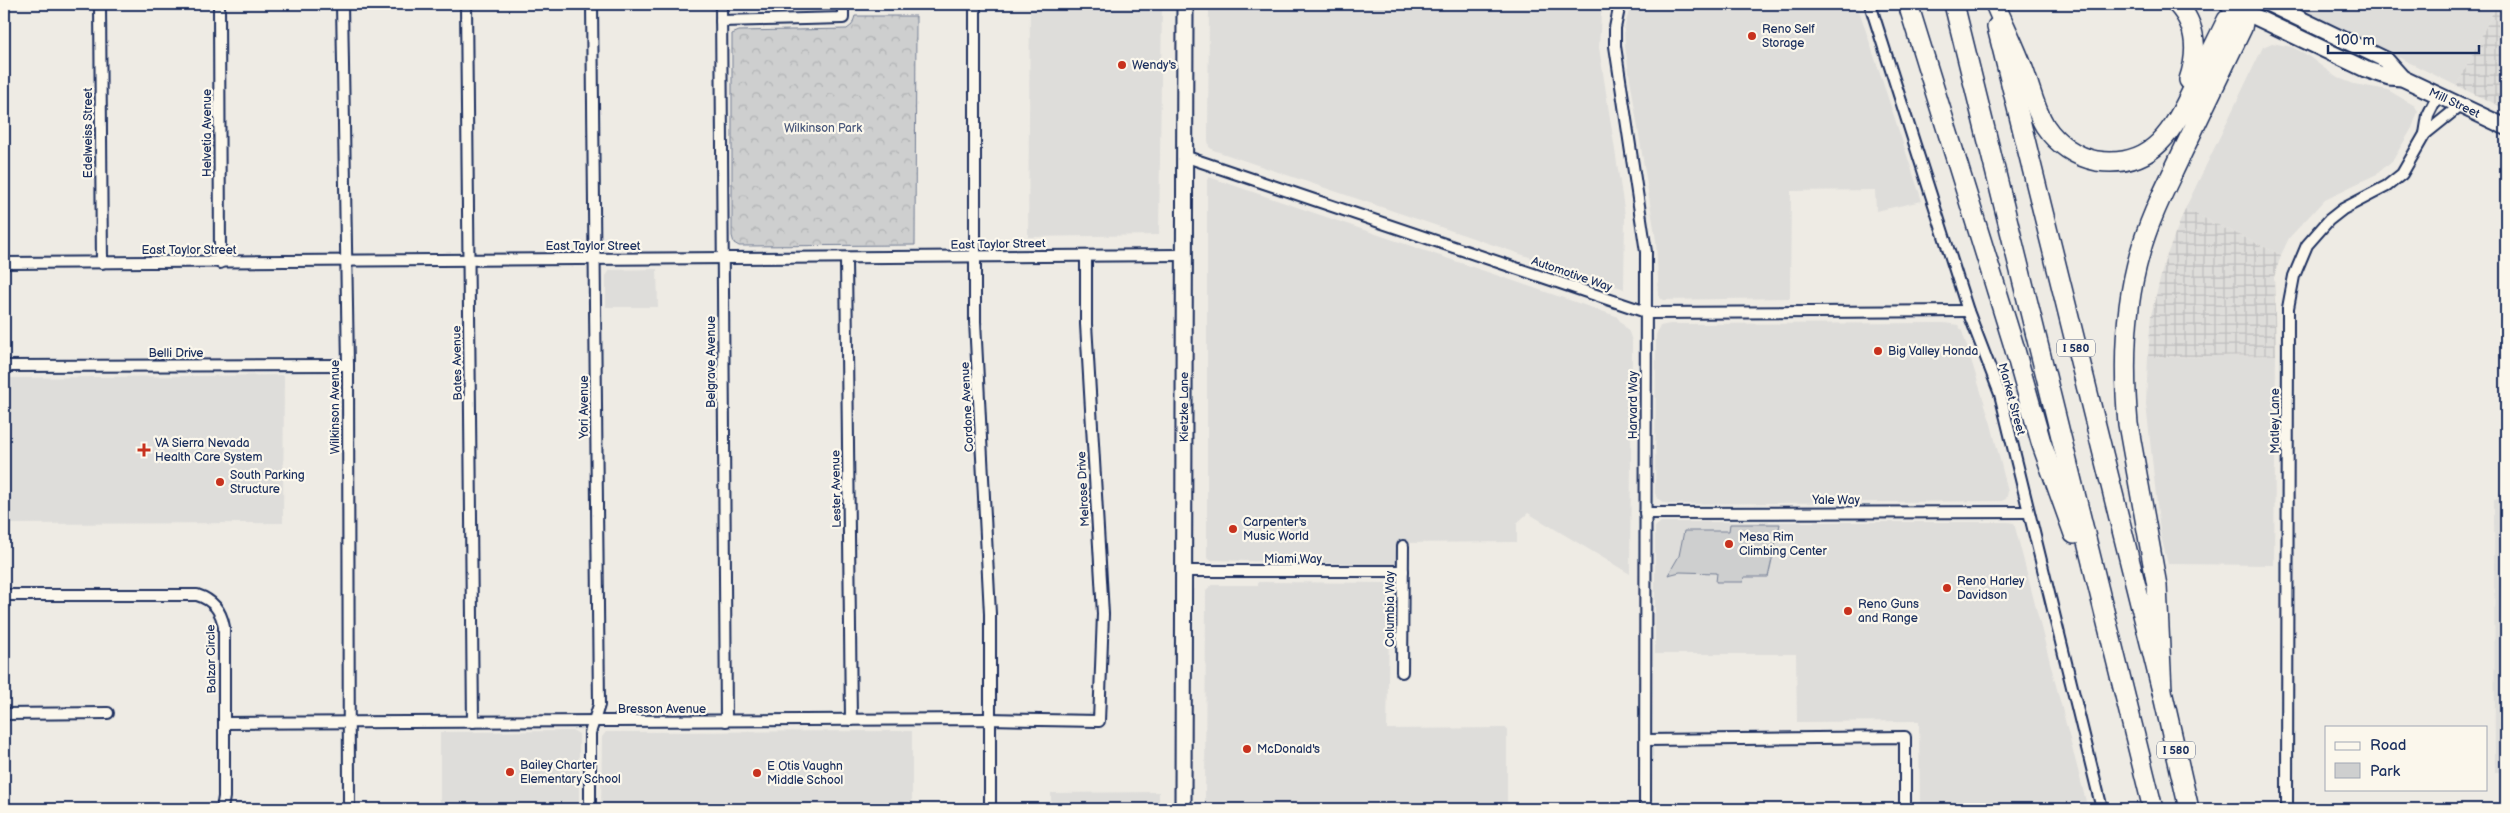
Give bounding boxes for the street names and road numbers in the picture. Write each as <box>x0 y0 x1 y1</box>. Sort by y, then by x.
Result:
street label: Mill Street <box>2426 85 2482 122</box>
street label: Edelweiss Street <box>81 88 96 178</box>
street label: Helvetia Avenue <box>200 89 215 177</box>
street label: East Taylor Street <box>950 236 1046 253</box>
street label: East Taylor Street <box>545 239 641 254</box>
street label: East Taylor Street <box>141 243 237 258</box>
street label: Automotive Way <box>1529 254 1615 296</box>
street label: Belgrave Avenue <box>704 316 719 408</box>
street label: Bates Avenue <box>449 325 466 401</box>
road number: I 580 <box>2057 339 2095 356</box>
street label: Belli Drive <box>149 346 203 361</box>
street label: Wilkinson Avenue <box>328 360 343 454</box>
street label: Cordone Avenue <box>958 361 977 453</box>
street label: Market Street <box>1995 361 2028 437</box>
street label: Harvard Way <box>1626 370 1641 439</box>
street label: Kietzke Lane <box>1177 372 1192 442</box>
street label: Yori Avenue <box>577 375 592 440</box>
street label: Matley Lane <box>2268 388 2283 454</box>
street label: Lester Avenue <box>828 450 845 528</box>
street label: Melrose Drive <box>1074 451 1093 527</box>
street label: Yale Way <box>1811 493 1860 508</box>
street label: Miami Way <box>1264 552 1323 567</box>
street label: Columbia Way <box>1383 570 1398 647</box>
street label: Balzar Circle <box>203 624 220 694</box>
street label: Bresson Avenue <box>618 702 706 717</box>
road number: I 580 <box>2157 742 2195 758</box>

